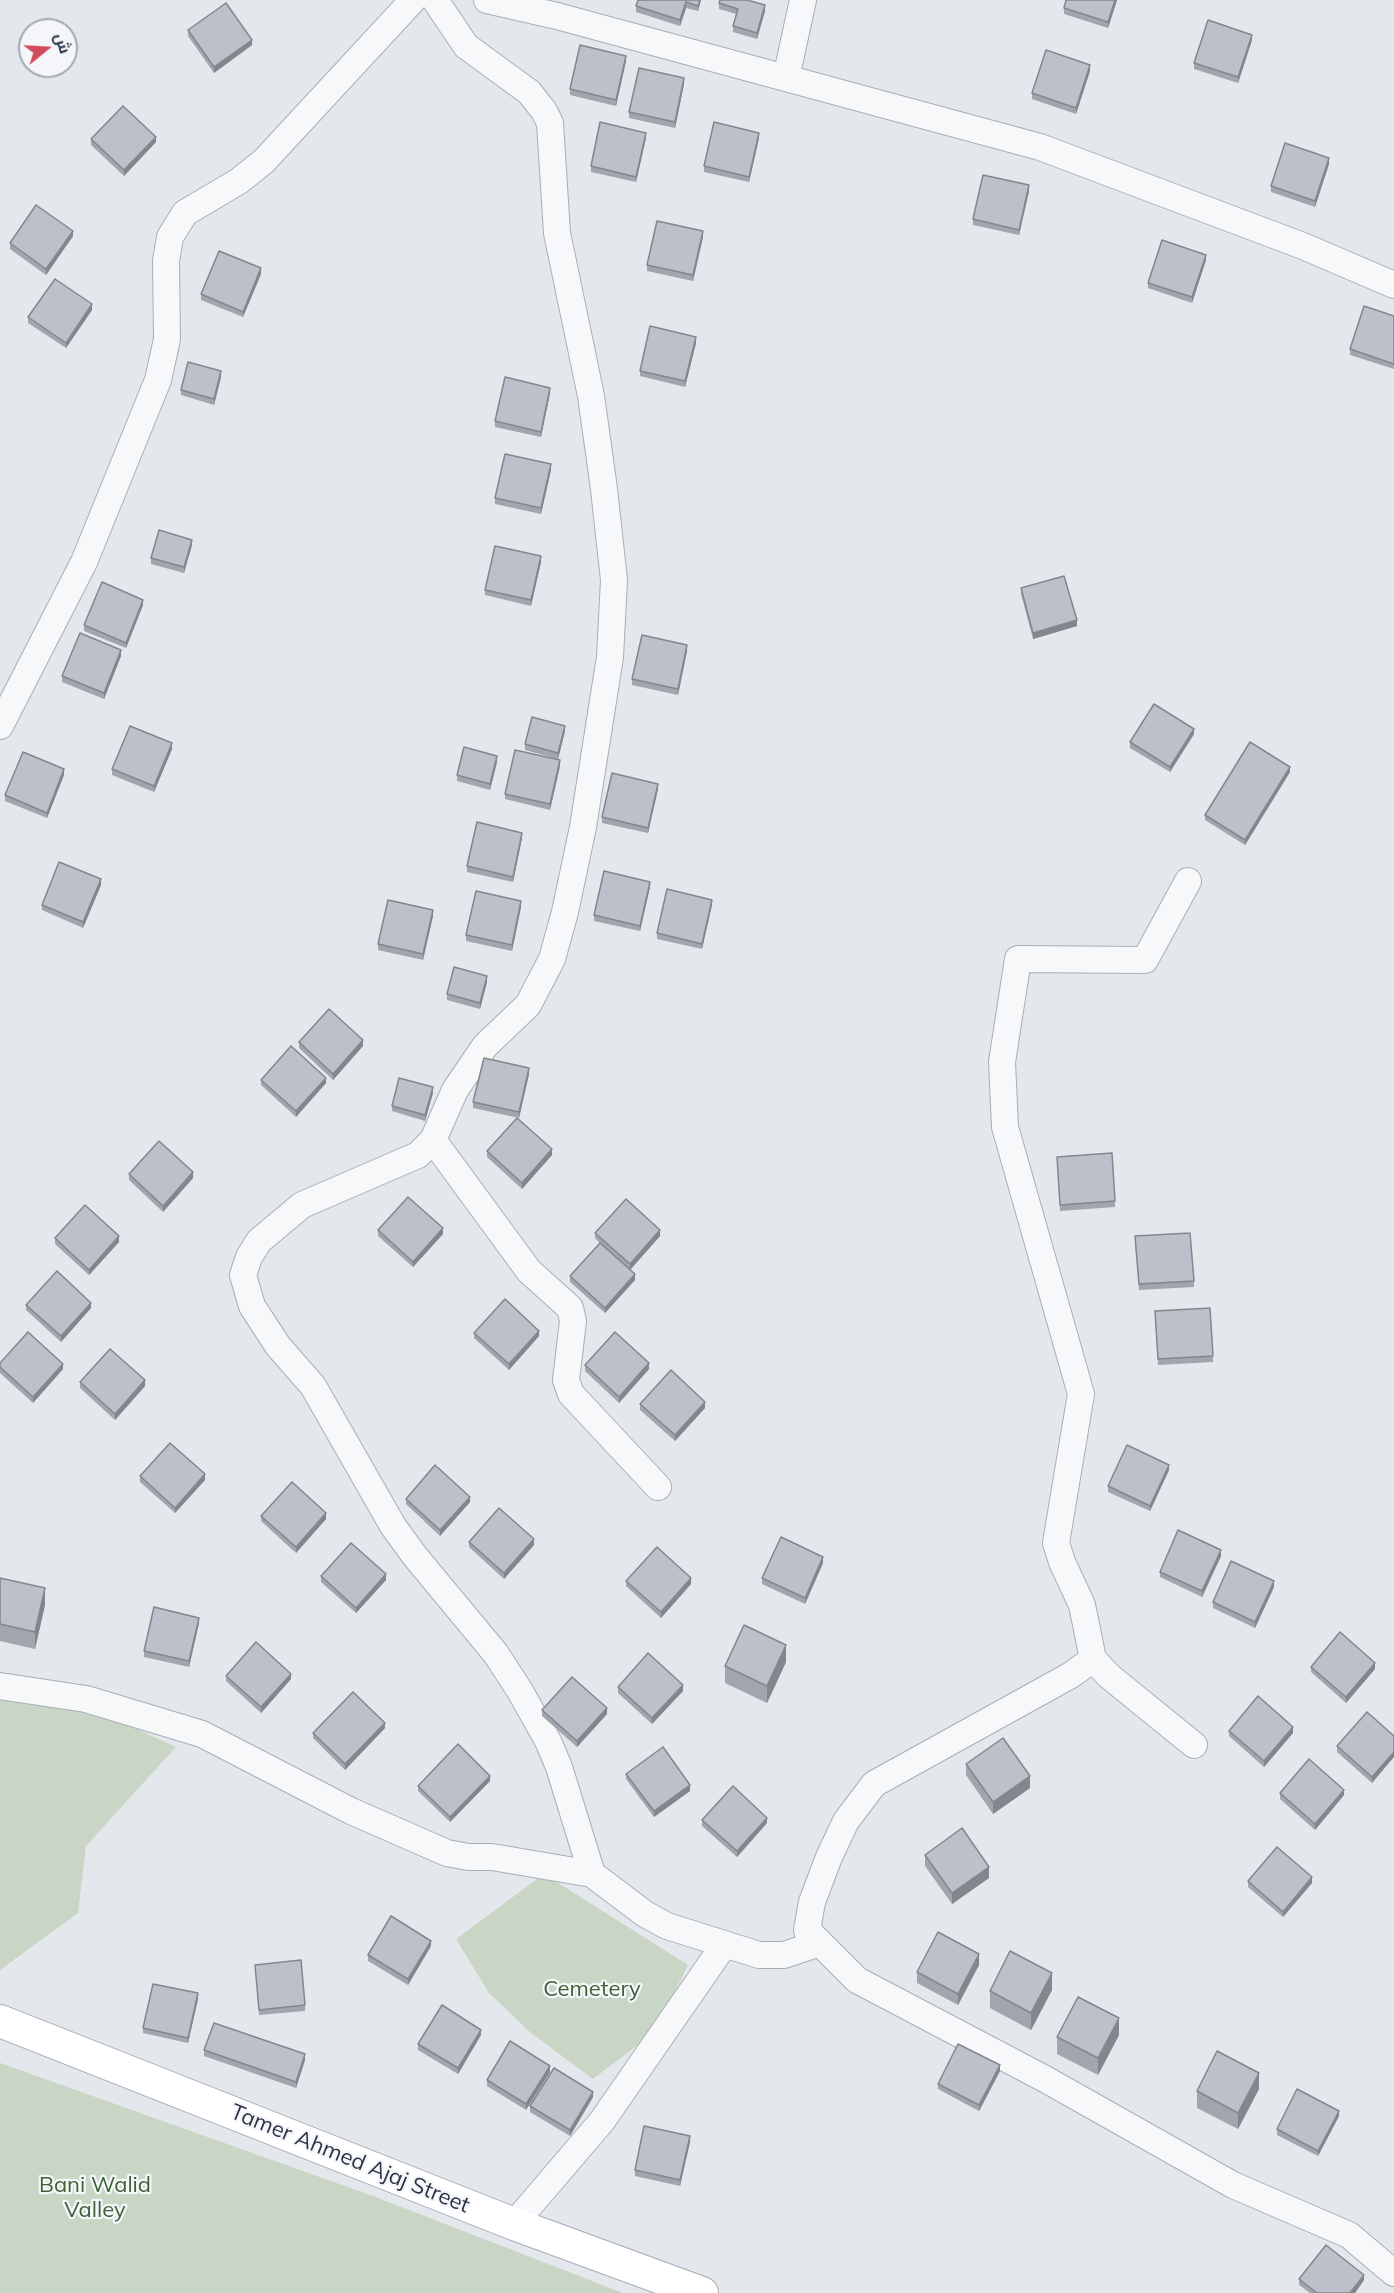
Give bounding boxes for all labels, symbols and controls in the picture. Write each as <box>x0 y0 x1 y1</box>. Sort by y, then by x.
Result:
north arrow <box>18 18 78 78</box>
text: ش <box>51 30 76 56</box>
park label: Cemetery <box>543 1976 641 2002</box>
street label: Tamer Ahmed Ajaj Street <box>227 2099 473 2219</box>
park label: Bani Walid Valley <box>39 2172 151 2224</box>

